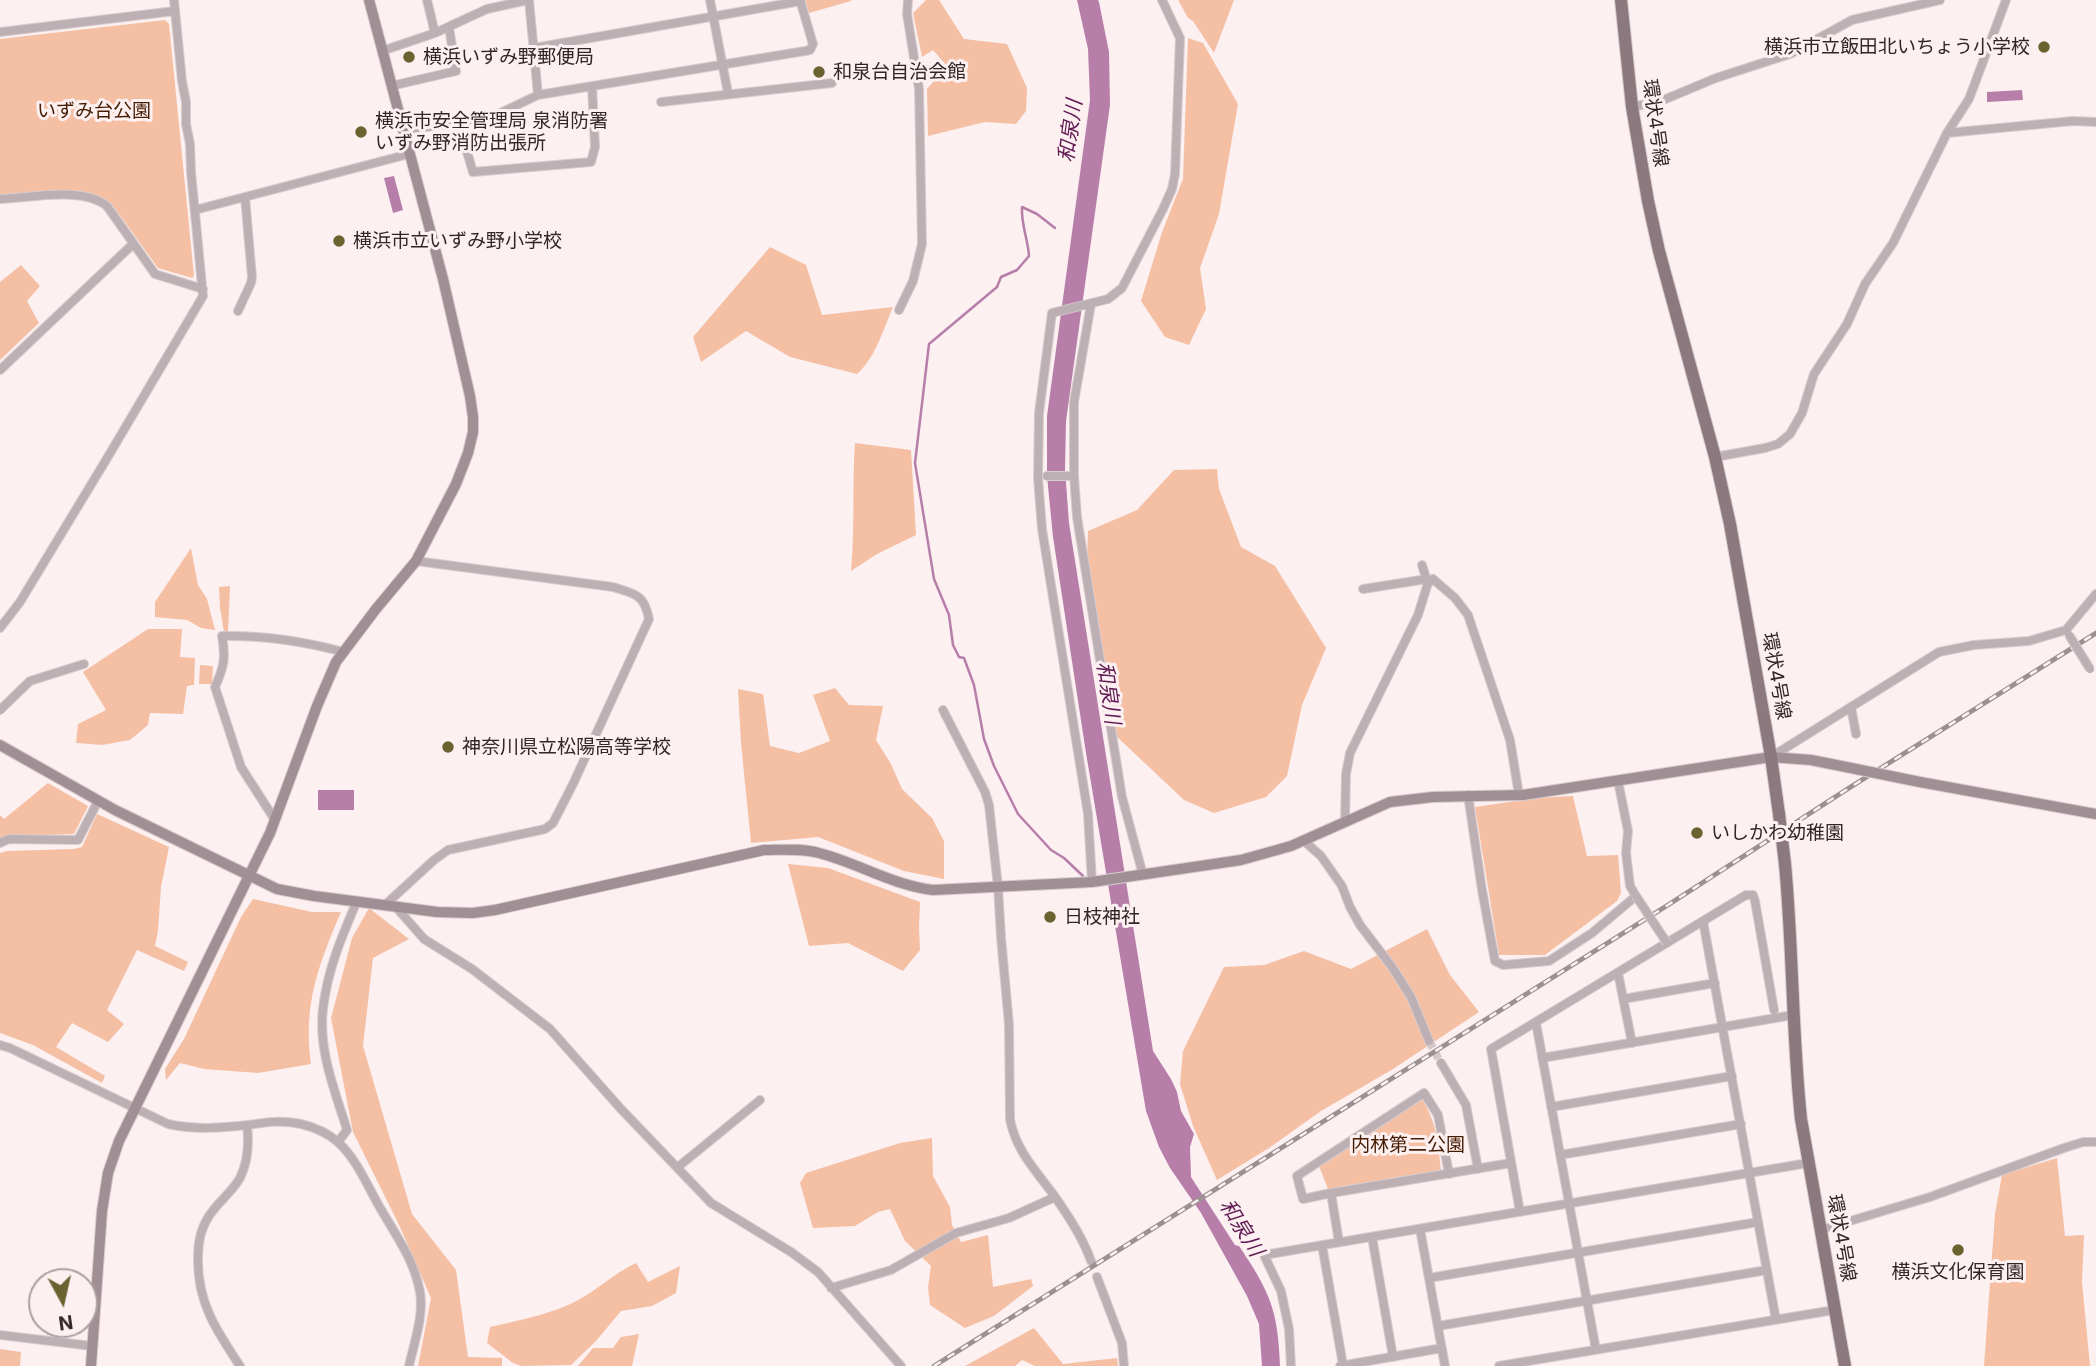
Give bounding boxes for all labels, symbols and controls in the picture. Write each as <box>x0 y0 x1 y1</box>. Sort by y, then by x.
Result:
place label: 横浜市立飯田北いちょう小学校 <box>1764 36 2030 58</box>
marker: 横浜市立飯田北いちょう小学校 <box>2036 39 2052 55</box>
place label: 横浜いずみ野郵便局 <box>423 46 594 68</box>
marker: 横浜いずみ野郵便局 <box>401 49 417 65</box>
place label: 和泉台自治会館 <box>833 61 966 83</box>
marker: 和泉台自治会館 <box>811 64 827 80</box>
street label: 環状4号線 <box>1638 78 1672 168</box>
water label: 和泉川 <box>1054 98 1088 164</box>
park label: いずみ台公園 <box>37 100 151 122</box>
place label: 横浜市安全管理局 泉消防署 いずみ野消防出張所 <box>375 110 608 154</box>
marker: 横浜市安全管理局 泉消防署 いずみ野消防出張所 <box>353 124 369 140</box>
place label: 横浜市立いずみ野小学校 <box>353 230 562 252</box>
marker: 横浜市立いずみ野小学校 <box>331 233 347 249</box>
street label: 環状4号線 <box>1757 631 1795 721</box>
water label: 和泉川 <box>1091 660 1125 726</box>
place label: 神奈川県立松陽高等学校 <box>462 736 671 758</box>
marker: 神奈川県立松陽高等学校 <box>440 739 456 755</box>
place label: いしかわ幼稚園 <box>1711 822 1844 844</box>
marker: いしかわ幼稚園 <box>1689 825 1705 841</box>
place label: 日枝神社 <box>1064 906 1140 928</box>
marker: 日枝神社 <box>1042 909 1058 925</box>
park label: 内林第二公園 <box>1351 1134 1465 1156</box>
street label: 環状4号線 <box>1822 1193 1860 1283</box>
water label: 和泉川 <box>1214 1195 1268 1261</box>
marker: 横浜文化保育園 <box>1950 1242 1966 1258</box>
place label: 横浜文化保育園 <box>1892 1261 2024 1283</box>
north arrow <box>28 1268 98 1338</box>
text: N <box>57 1310 74 1335</box>

